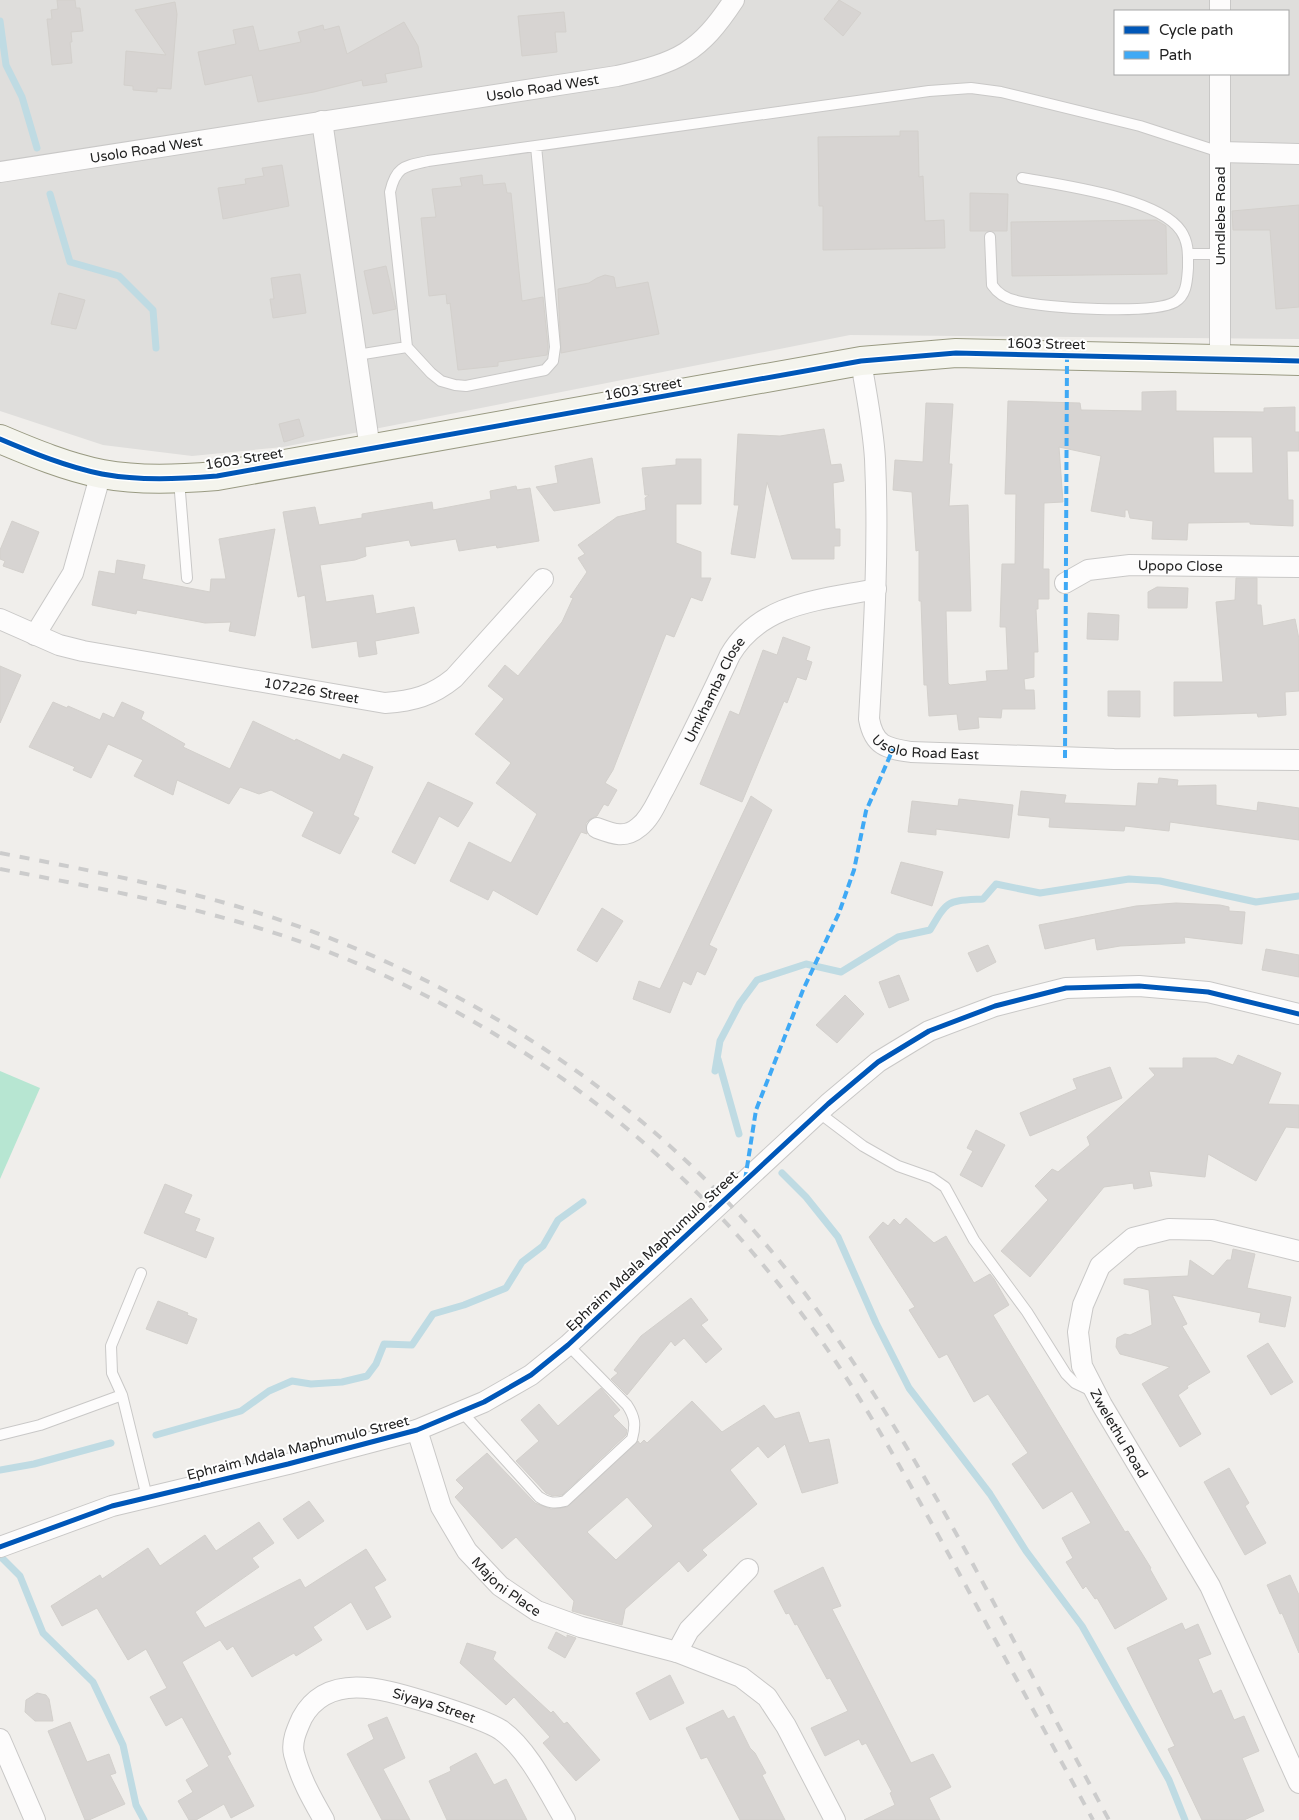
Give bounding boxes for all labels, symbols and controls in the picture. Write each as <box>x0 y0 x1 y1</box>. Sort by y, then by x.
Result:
legend <box>1114 10 1289 75</box>
text: Cycle path <box>1159 21 1233 39</box>
text: Path <box>1159 46 1192 64</box>
street label: Usolo Road West <box>485 70 601 105</box>
street label: Usolo Road West <box>89 132 204 166</box>
street label: Umdlebe Road <box>1212 166 1229 266</box>
street label: 1603 Street <box>1006 335 1086 353</box>
street label: 1603 Street <box>603 374 684 404</box>
street label: 1603 Street <box>204 444 285 474</box>
street label: Upopo Close <box>1138 557 1223 575</box>
street label: Umkhamba Close <box>680 633 749 746</box>
street label: 107226 Street <box>262 674 361 707</box>
street label: Usolo Road East <box>868 731 980 763</box>
street label: Ephraim Mdala Maphumulo Street <box>563 1166 742 1335</box>
street label: Zwelethu Road <box>1087 1386 1152 1481</box>
street label: Ephraim Mdala Maphumulo Street <box>185 1412 412 1484</box>
street label: Majoni Place <box>468 1553 544 1620</box>
street label: Siyaya Street <box>391 1684 479 1727</box>

